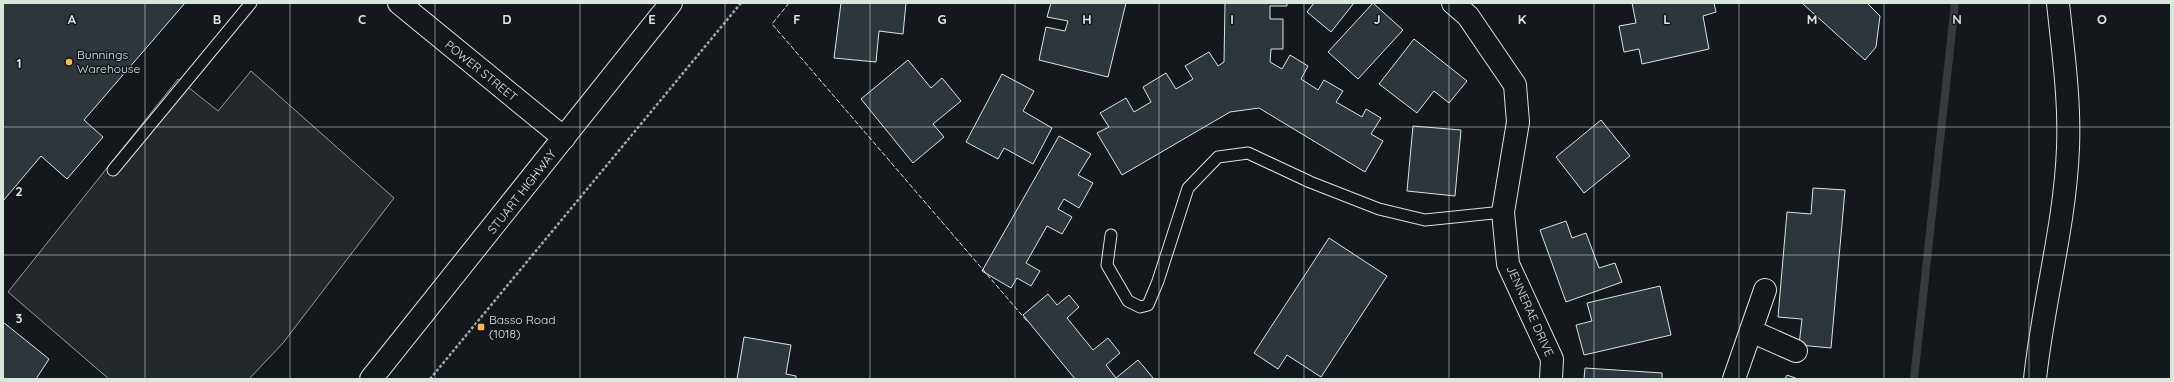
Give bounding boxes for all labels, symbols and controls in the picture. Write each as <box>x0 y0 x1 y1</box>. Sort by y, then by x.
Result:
text: A <box>68 11 77 27</box>
text: B <box>213 11 221 27</box>
text: C <box>358 11 366 27</box>
text: D <box>502 11 512 27</box>
text: E <box>648 11 656 27</box>
text: F <box>793 11 801 27</box>
text: G <box>937 11 947 27</box>
text: H <box>1082 11 1092 27</box>
text: I <box>1230 11 1234 27</box>
text: J <box>1373 11 1381 27</box>
text: K <box>1518 11 1527 27</box>
text: L <box>1663 11 1671 27</box>
text: M <box>1807 11 1817 27</box>
text: N <box>1952 11 1962 27</box>
text: O <box>2097 11 2107 27</box>
street label: POWER STREET <box>442 37 521 104</box>
place label: Bunnings Warehouse <box>77 47 140 76</box>
text: 1 <box>16 55 22 71</box>
marker: Bunnings Warehouse <box>64 57 74 67</box>
street label: STUART HIGHWAY <box>484 146 559 237</box>
text: 2 <box>15 183 23 199</box>
street label: JENNERAE DRIVE <box>1504 263 1557 359</box>
text: 3 <box>16 310 23 326</box>
place label: Basso Road (1018) <box>489 312 556 341</box>
marker: Basso Road (1018) <box>476 322 486 332</box>

